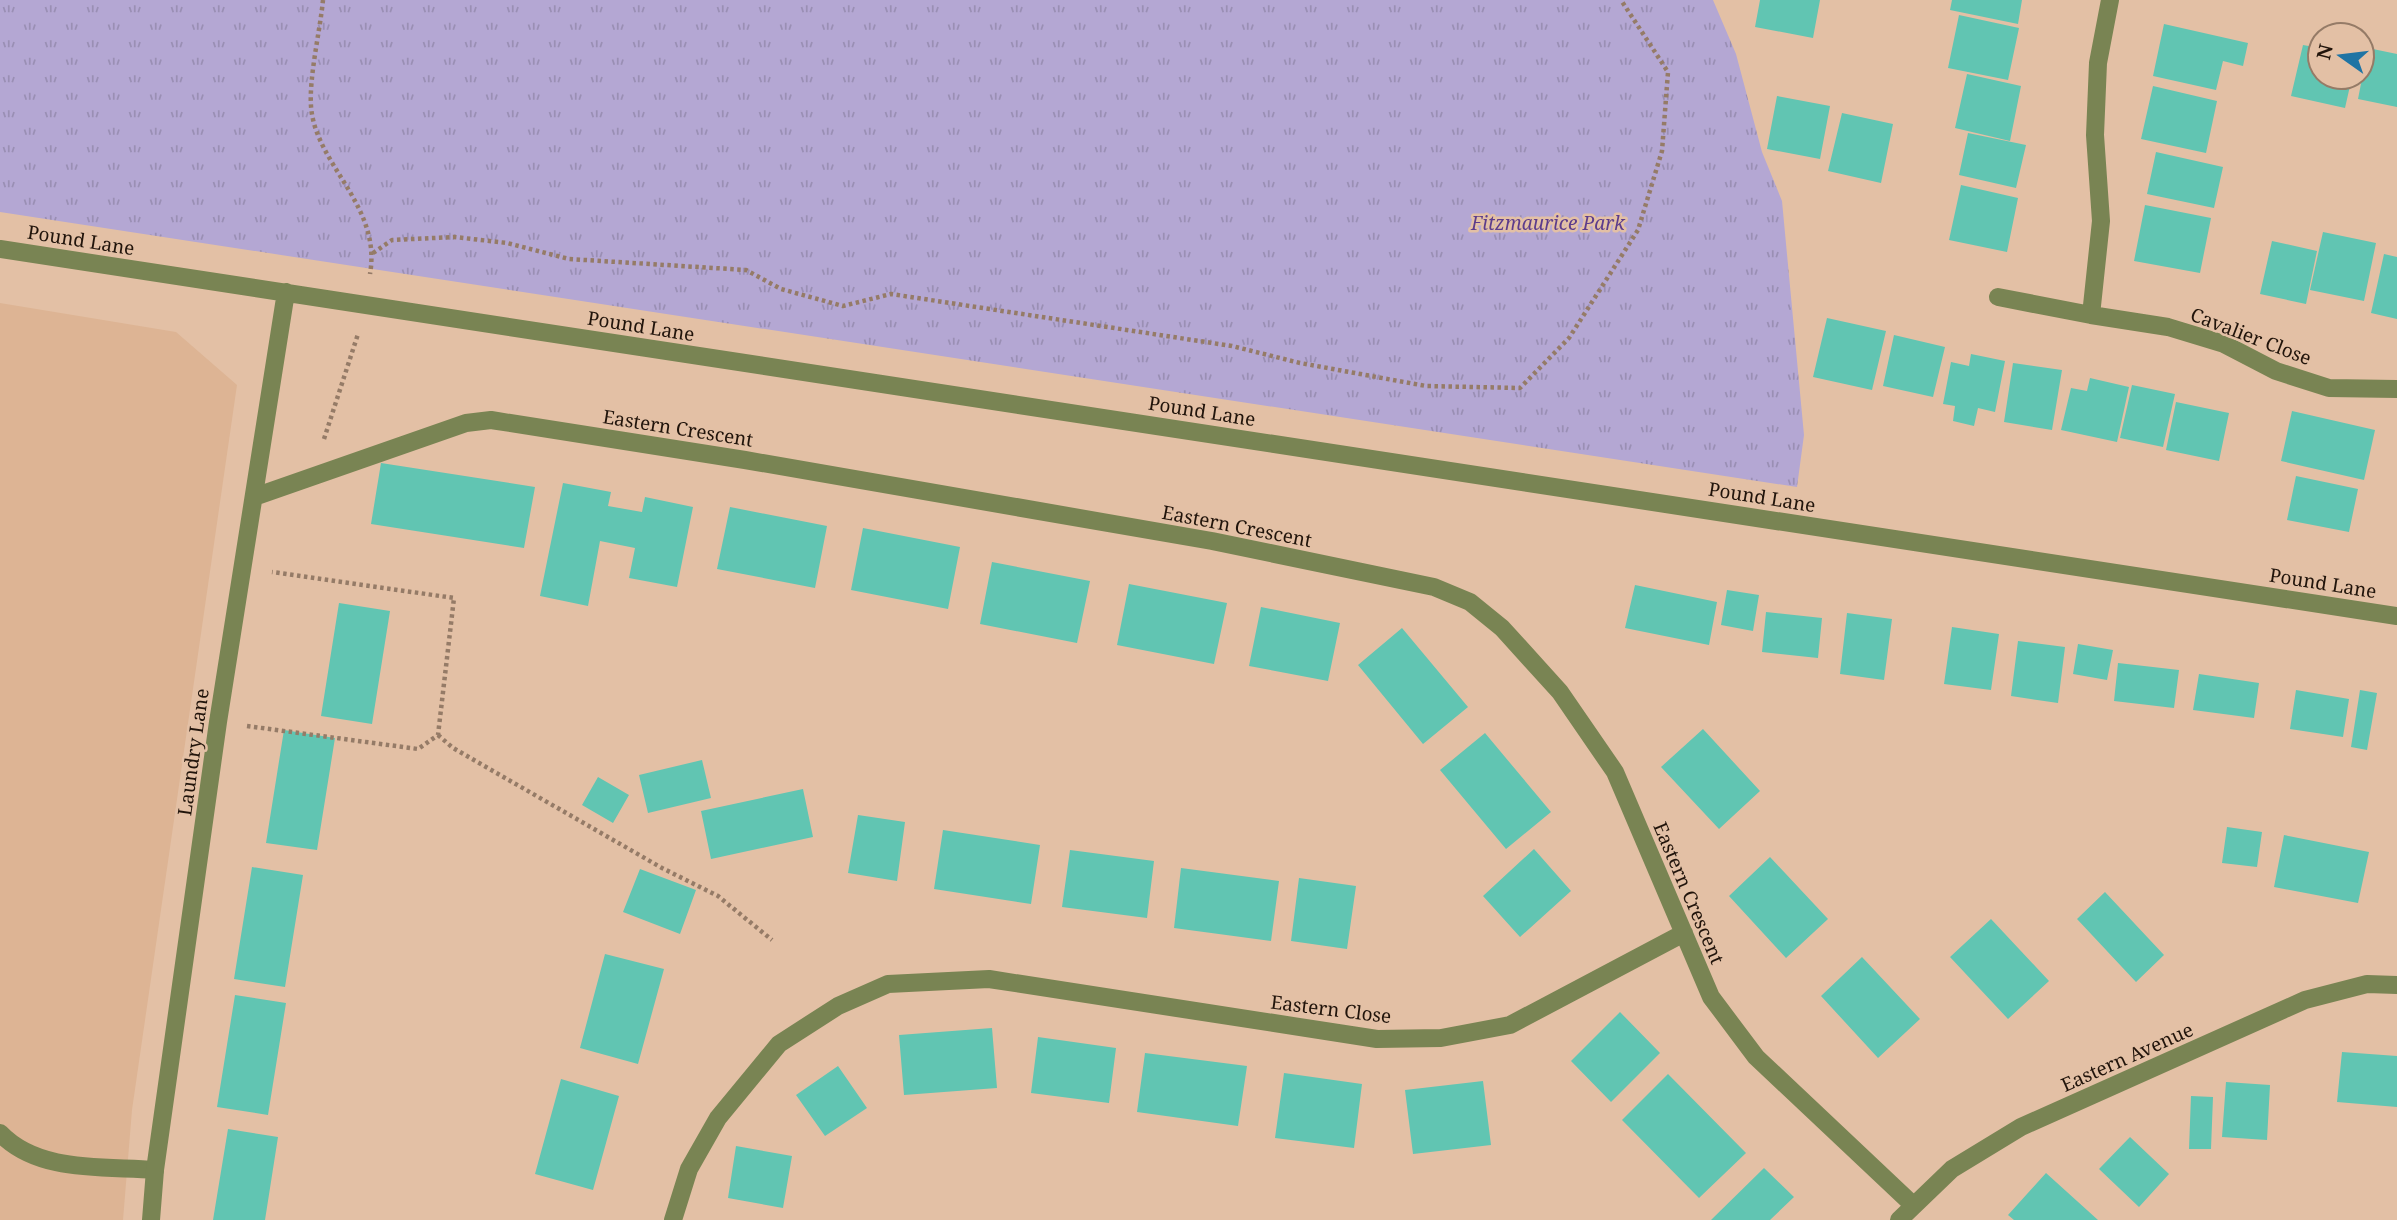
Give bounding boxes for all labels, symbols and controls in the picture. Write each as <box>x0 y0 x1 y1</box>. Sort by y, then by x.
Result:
north arrow <box>2306 21 2376 91</box>
text: N <box>2310 41 2339 62</box>
park label: Fitzmaurice Park <box>1470 210 1626 236</box>
street label: Pound Lane <box>25 219 137 261</box>
street label: Cavalier Close <box>2187 301 2315 371</box>
street label: Pound Lane <box>585 305 697 347</box>
street label: Pound Lane <box>1146 390 1258 432</box>
street label: Eastern Crescent <box>601 403 755 453</box>
street label: Pound Lane <box>1706 476 1818 518</box>
street label: Eastern Crescent <box>1160 499 1314 553</box>
street label: Pound Lane <box>2267 562 2379 604</box>
street label: Laundry Lane <box>171 687 215 817</box>
street label: Eastern Crescent <box>1647 818 1731 968</box>
street label: Eastern Close <box>1269 989 1393 1029</box>
street label: Eastern Avenue <box>2057 1016 2197 1098</box>

